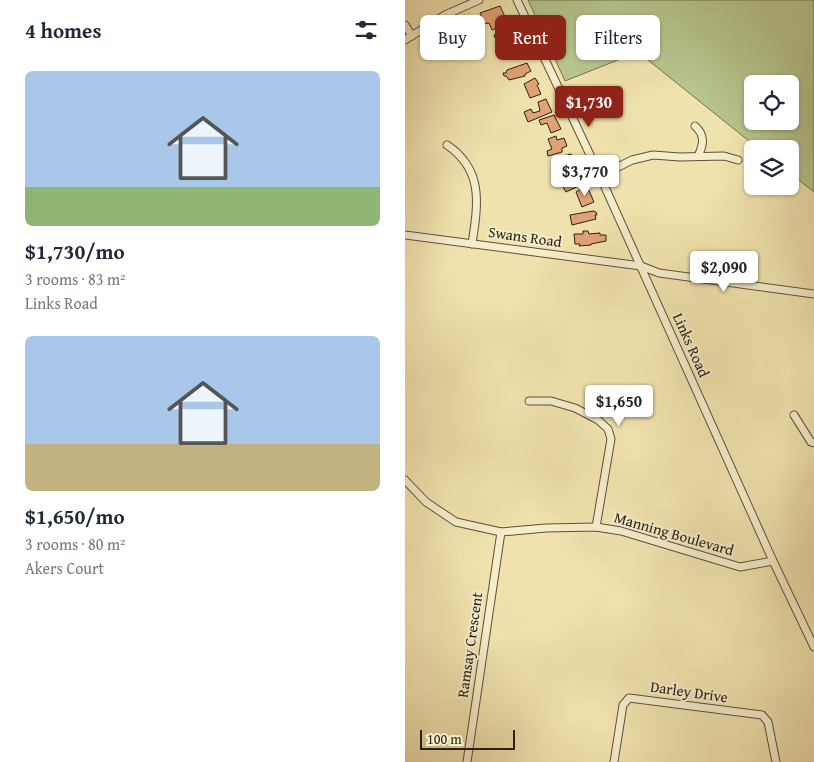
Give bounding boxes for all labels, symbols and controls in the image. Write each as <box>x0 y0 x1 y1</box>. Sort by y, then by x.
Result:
text: 4 homes <box>25 15 101 46</box>
chip: Buy <box>420 15 485 60</box>
chip: Rent <box>495 15 566 60</box>
chip: Filters <box>576 15 660 60</box>
icon: filters <box>352 16 380 44</box>
map controls <box>744 75 799 195</box>
button: locate <box>744 75 799 130</box>
pin: $1,730 <box>548 86 630 128</box>
text: $1,730 <box>566 90 612 114</box>
icon: home <box>158 103 248 193</box>
button: layers <box>744 140 799 195</box>
pin: $3,770 <box>544 154 626 197</box>
text: $3,770 <box>562 159 608 183</box>
street label: Swans Road <box>487 221 563 252</box>
text: $1,730/mo <box>25 236 125 267</box>
pin: $2,090 <box>683 250 765 293</box>
text: $2,090 <box>701 255 747 279</box>
text: 3 rooms · 83 m² <box>25 267 125 291</box>
text: Links Road <box>25 291 98 315</box>
street label: Links Road <box>668 309 715 380</box>
icon: home <box>158 368 248 458</box>
pin: $1,650 <box>578 384 660 427</box>
text: $1,650 <box>596 389 642 413</box>
text: $1,650/mo <box>25 501 125 532</box>
street label: Manning Boulevard <box>612 506 736 561</box>
text: 3 rooms · 80 m² <box>25 532 125 556</box>
text: Akers Court <box>25 556 104 580</box>
street label: Ramsay Crescent <box>452 590 487 699</box>
street label: Darley Drive <box>649 676 729 707</box>
scale bar <box>420 727 515 750</box>
text: 100 m <box>427 729 462 749</box>

